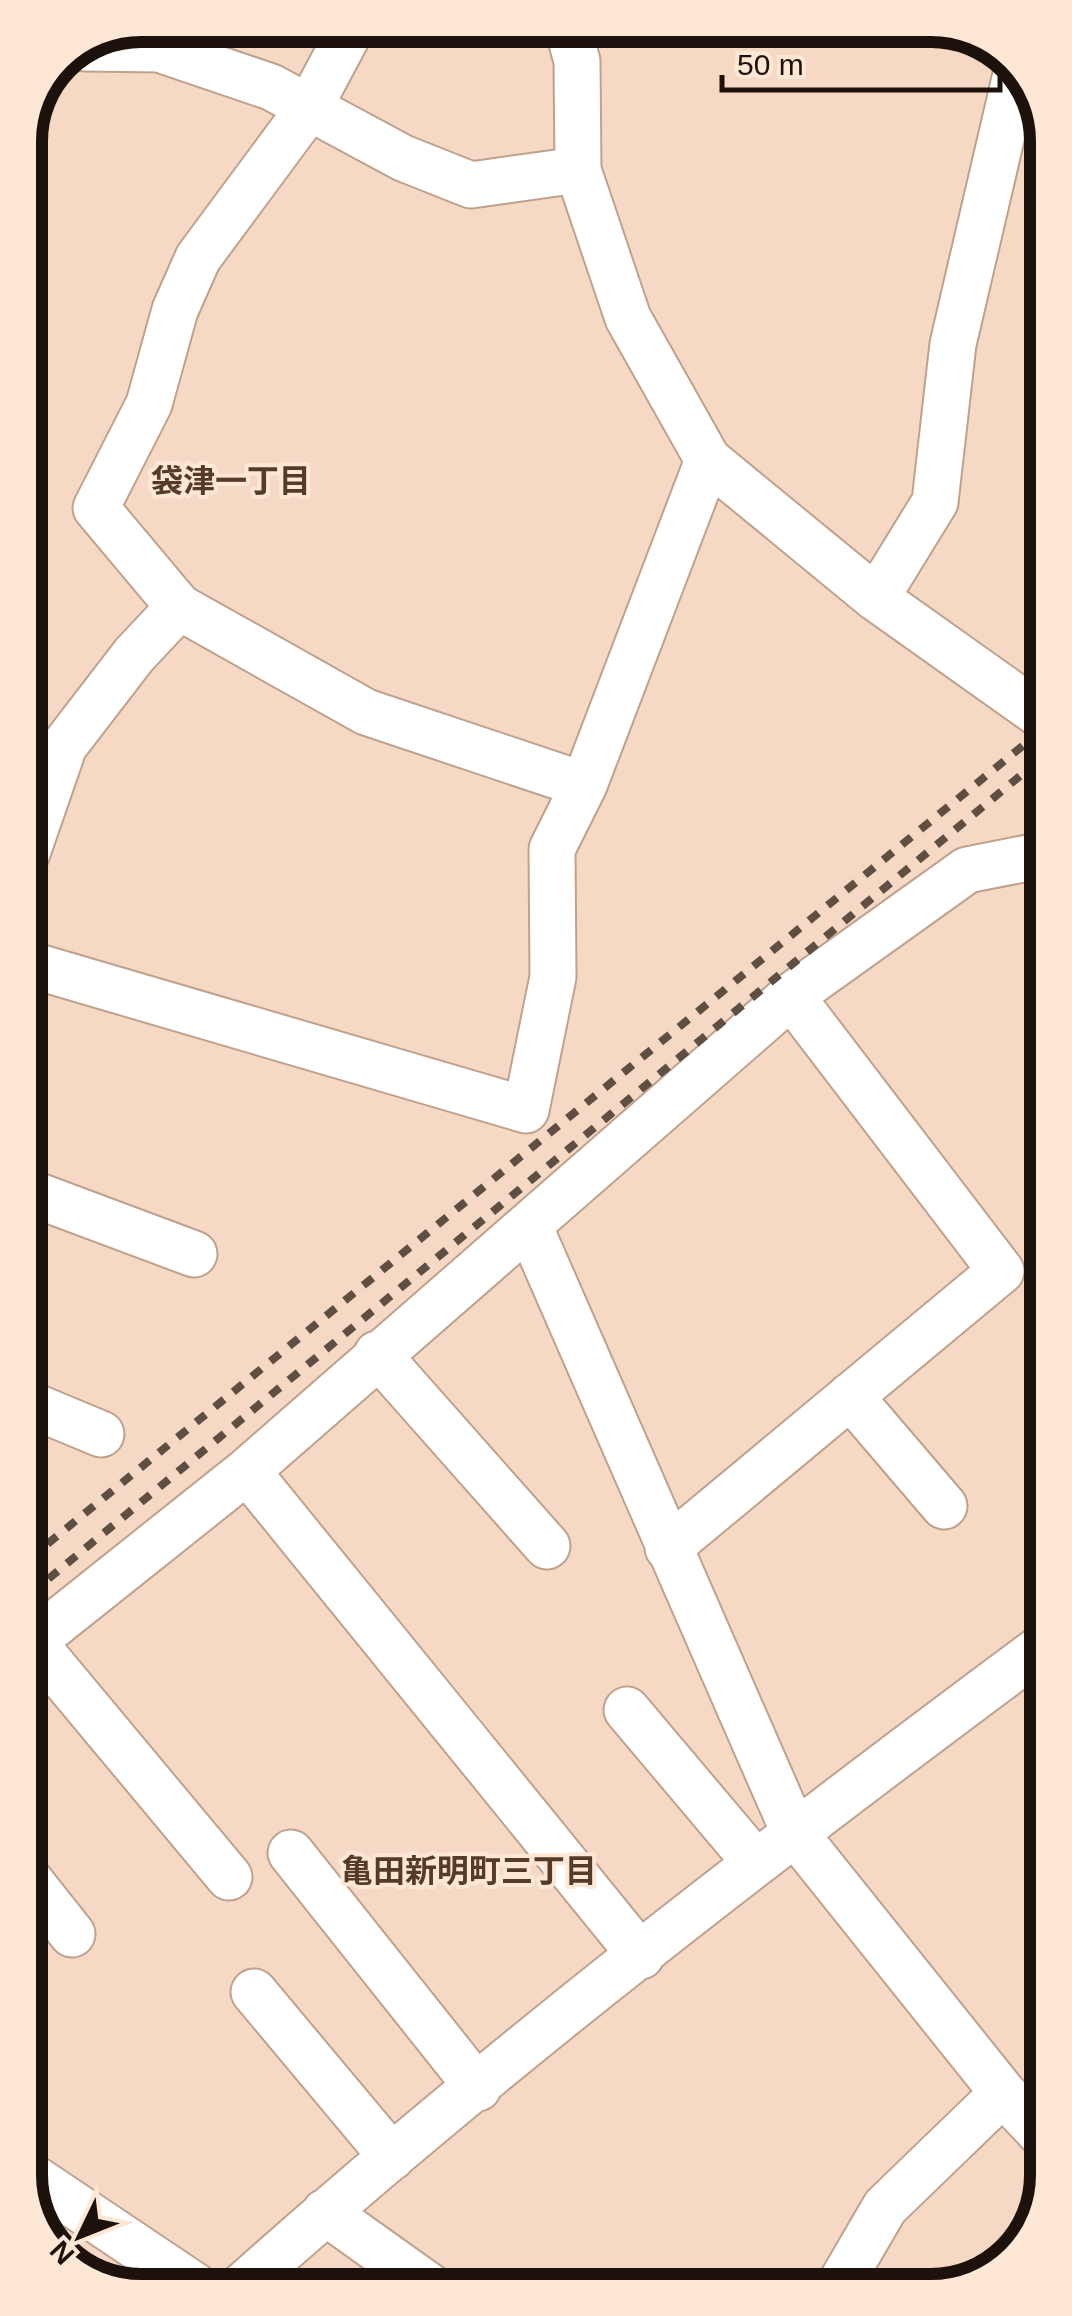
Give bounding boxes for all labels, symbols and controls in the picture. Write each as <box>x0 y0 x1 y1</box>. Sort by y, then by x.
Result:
scale bar <box>722 30 1000 92</box>
text: 50 m <box>737 48 804 81</box>
district label: 袋津一丁目 <box>151 463 311 499</box>
district label: 亀田新明町三丁目 <box>341 1853 597 1889</box>
north arrow <box>30 2186 130 2286</box>
text: N <box>44 2235 80 2271</box>

